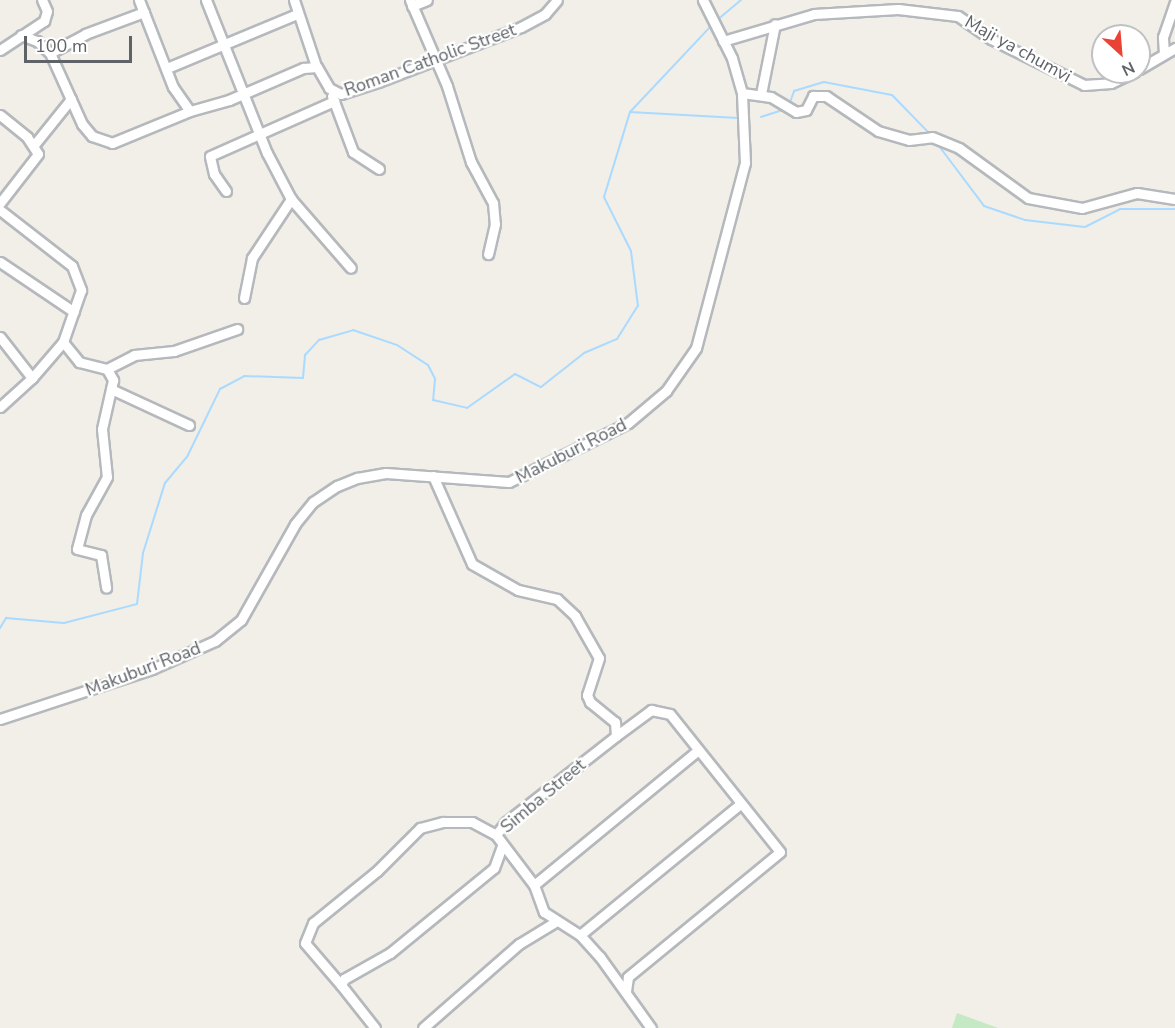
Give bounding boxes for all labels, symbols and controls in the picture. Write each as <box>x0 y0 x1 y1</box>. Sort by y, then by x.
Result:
street label: Maji ya chumvi <box>961 11 1075 87</box>
street label: Roman Catholic Street <box>341 19 519 101</box>
scale bar <box>27 24 135 62</box>
north arrow <box>1091 24 1151 84</box>
text: 100 m <box>35 34 87 58</box>
text: N <box>1118 56 1138 81</box>
street label: Makuburi Road <box>512 414 630 488</box>
street label: Makuburi Road <box>82 637 204 701</box>
street label: Simba Street <box>496 754 590 838</box>

